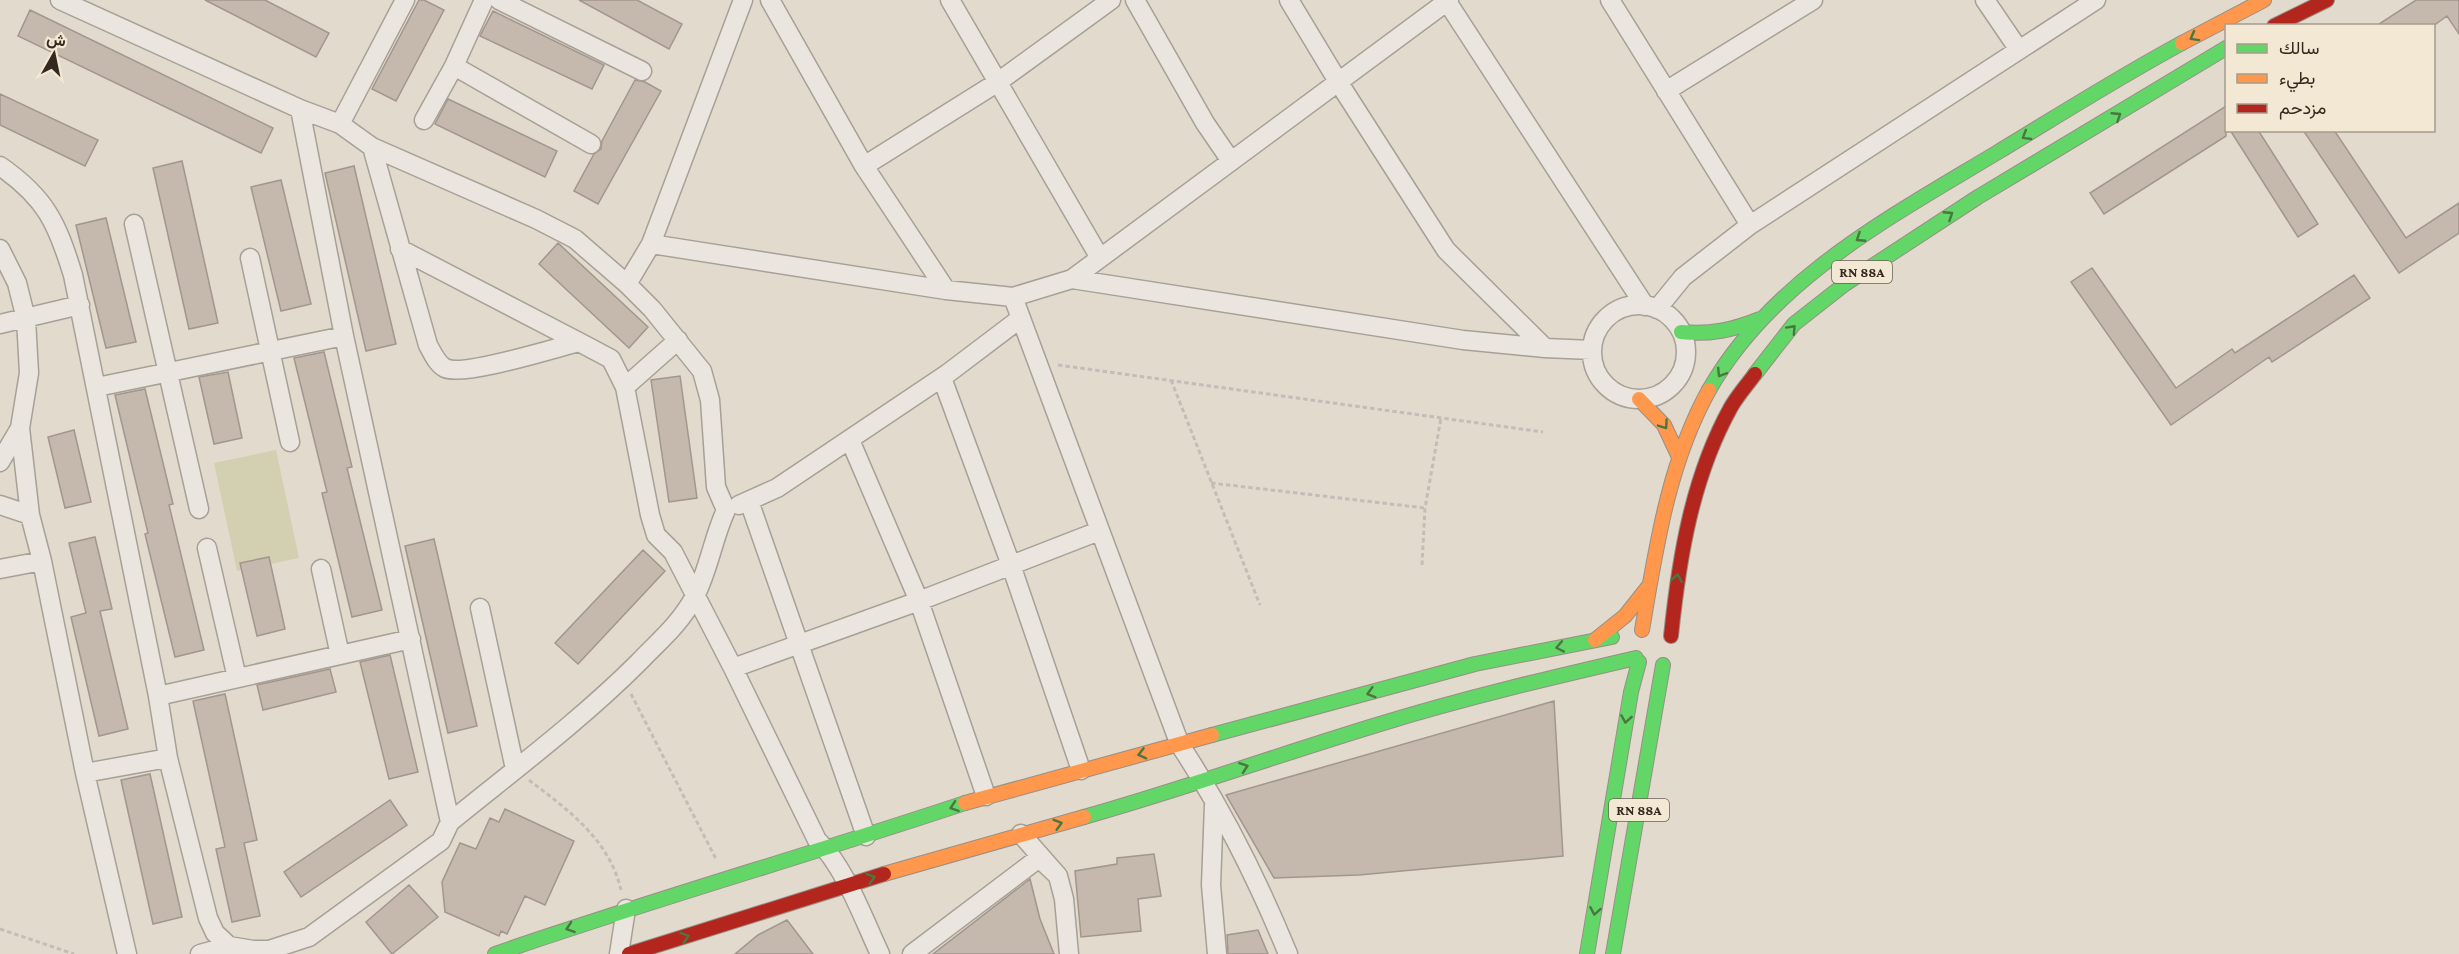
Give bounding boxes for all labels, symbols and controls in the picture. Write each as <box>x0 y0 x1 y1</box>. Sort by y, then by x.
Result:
north arrow <box>24 24 84 84</box>
legend <box>2225 24 2435 132</box>
text: ش <box>45 30 67 51</box>
one-way arrow <box>2190 30 2200 41</box>
text: سالك <box>2279 38 2319 58</box>
text: بطيء <box>2279 68 2315 93</box>
text: مزدحم <box>2279 98 2326 120</box>
one-way arrow <box>2111 111 2121 123</box>
one-way arrow <box>2022 129 2032 140</box>
one-way arrow <box>1943 211 1954 222</box>
one-way arrow <box>1856 231 1866 243</box>
road number: RN 88A <box>1832 261 1892 283</box>
one-way arrow <box>1784 325 1795 336</box>
one-way arrow <box>1718 366 1729 377</box>
one-way arrow <box>1657 418 1668 429</box>
one-way arrow <box>1670 573 1683 583</box>
one-way arrow <box>1556 640 1566 653</box>
one-way arrow <box>1366 685 1376 698</box>
one-way arrow <box>1621 714 1633 724</box>
one-way arrow <box>1137 747 1147 760</box>
one-way arrow <box>1239 761 1249 774</box>
one-way arrow <box>949 799 960 812</box>
road number: RN 88A <box>1609 799 1669 821</box>
one-way arrow <box>1052 819 1063 831</box>
one-way arrow <box>865 873 876 885</box>
one-way arrow <box>1589 907 1601 916</box>
one-way arrow <box>565 921 576 934</box>
one-way arrow <box>679 932 690 944</box>

